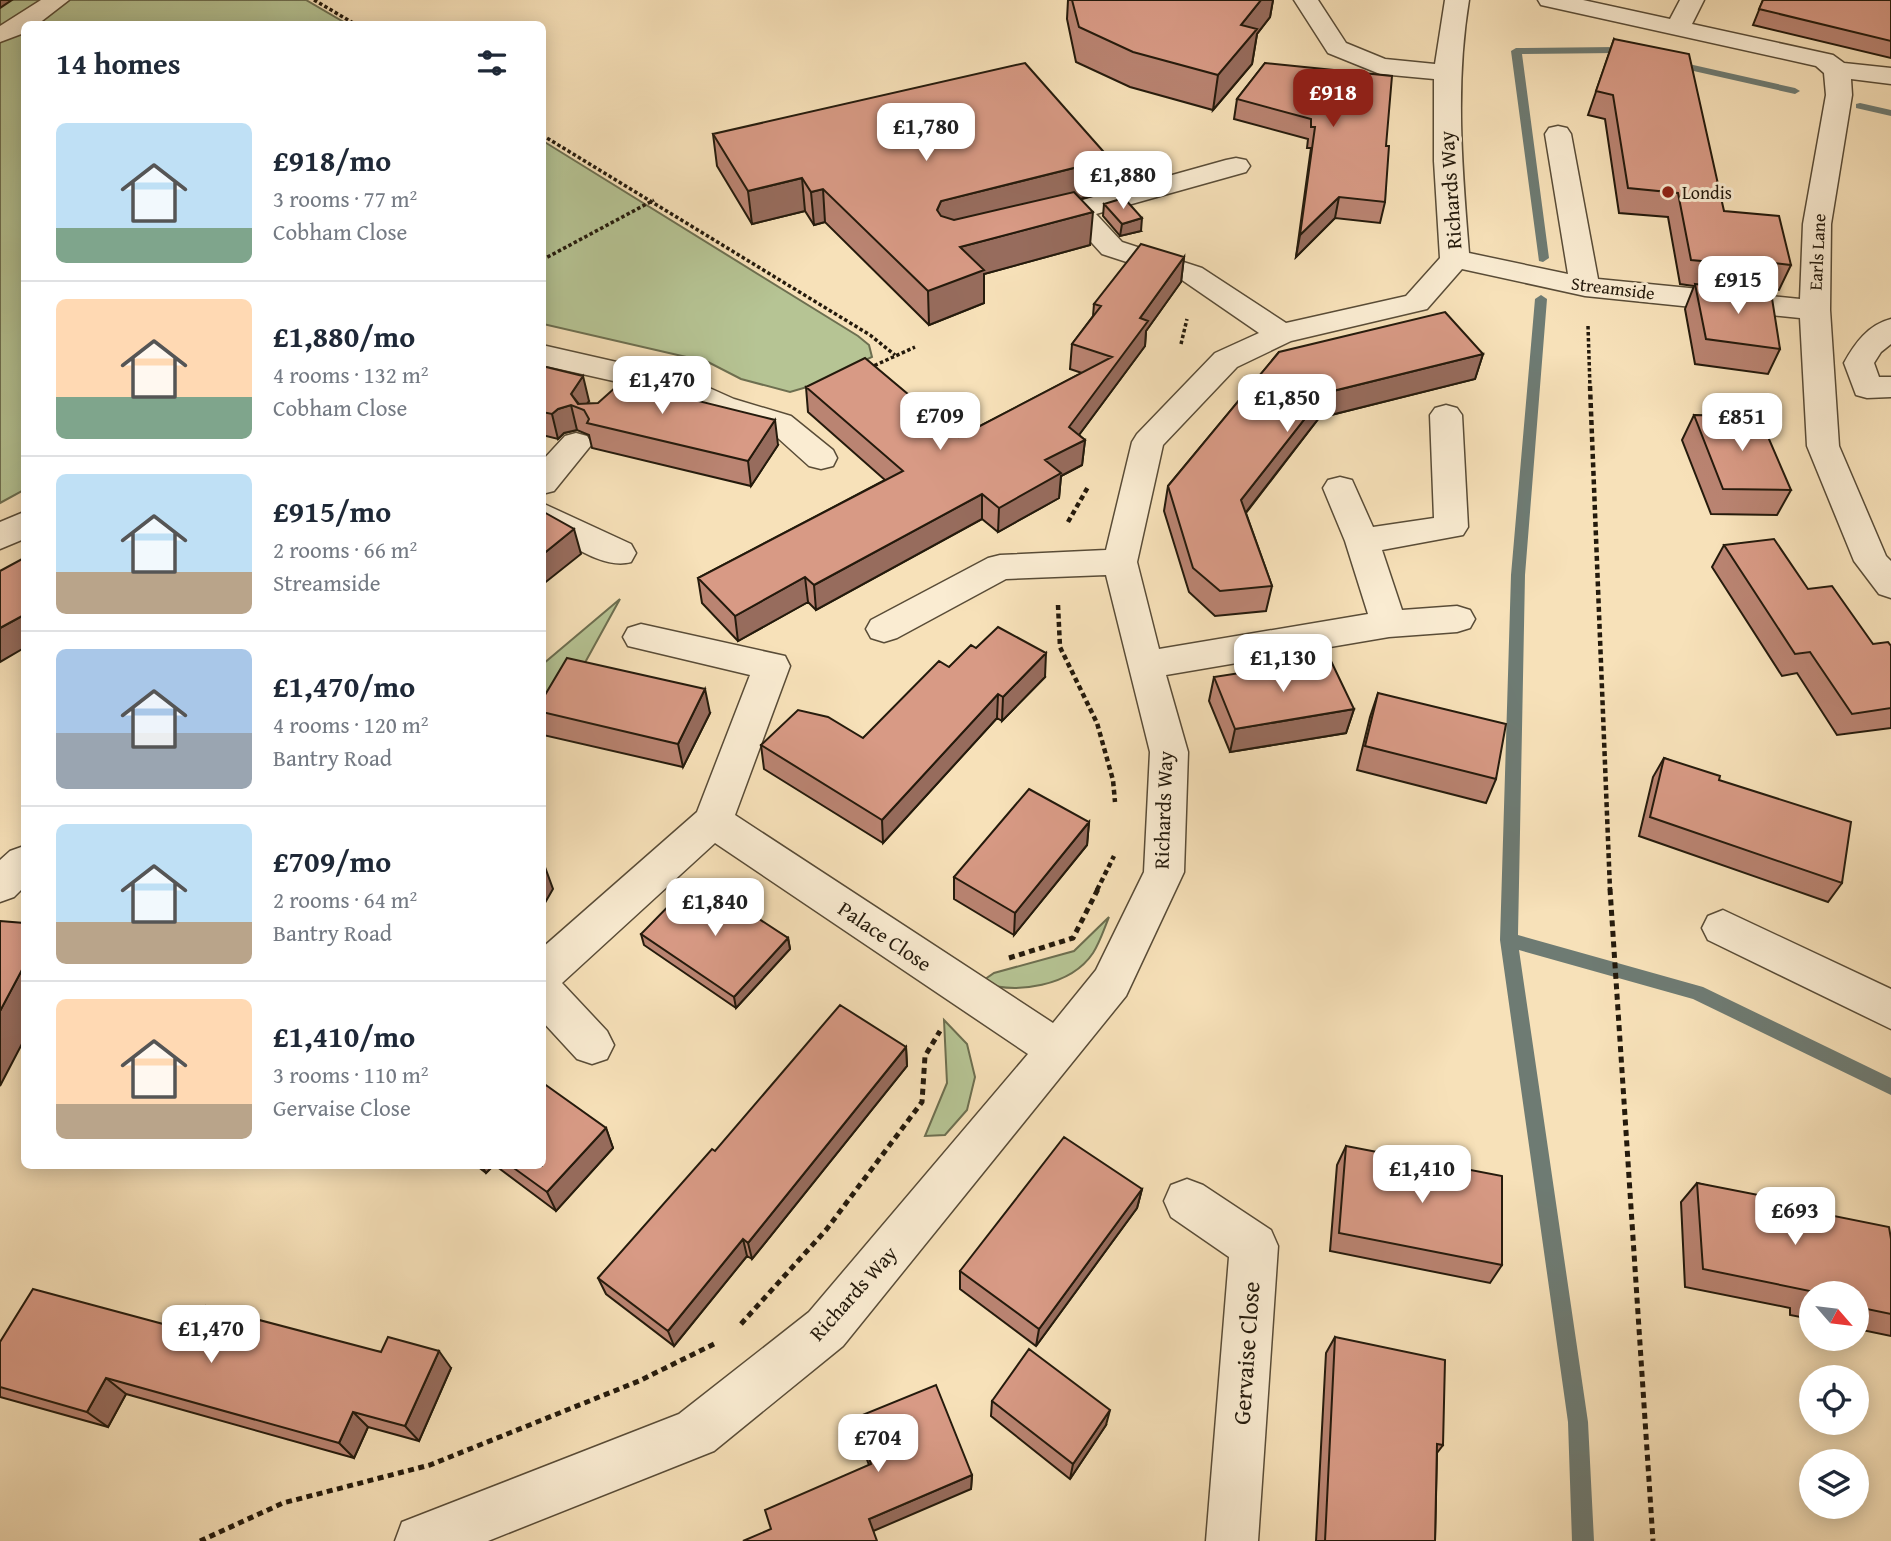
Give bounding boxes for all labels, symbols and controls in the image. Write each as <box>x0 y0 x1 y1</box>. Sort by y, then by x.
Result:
text: 14 homes <box>56 41 181 85</box>
icon: filters <box>473 44 511 82</box>
pin: £918 <box>1292 69 1374 129</box>
text: £918 <box>1309 75 1357 108</box>
pin: £1,780 <box>869 104 983 163</box>
text: £1,780 <box>893 109 959 142</box>
street label: Richards Way <box>1430 129 1470 250</box>
text: £918/mo <box>273 138 391 182</box>
icon: home <box>112 151 196 235</box>
pin: £1,880 <box>1066 152 1180 211</box>
text: £1,880 <box>1090 157 1156 190</box>
place label: Londis <box>1682 179 1732 206</box>
text: 3 rooms · 77 m² <box>273 182 417 215</box>
marker: Londis <box>1660 184 1676 200</box>
street label: Earls Lane <box>1802 213 1832 291</box>
text: Cobham Close <box>273 215 407 248</box>
pin: £915 <box>1697 256 1779 316</box>
text: £915 <box>1714 262 1762 295</box>
street label: Streamside <box>1570 269 1656 307</box>
text: £1,880/mo <box>273 314 415 358</box>
icon: home <box>112 327 196 411</box>
pin: £1,470 <box>605 356 719 416</box>
text: 4 rooms · 132 m² <box>273 358 428 391</box>
text: £1,470 <box>629 362 695 395</box>
pin: £1,850 <box>1230 374 1344 434</box>
text: £1,850 <box>1254 380 1320 413</box>
text: Cobham Close <box>273 391 407 424</box>
pin: £709 <box>899 392 981 452</box>
pin: £851 <box>1701 393 1783 453</box>
text: £709 <box>916 398 964 431</box>
text: £851 <box>1718 399 1766 432</box>
text: £915/mo <box>273 489 391 533</box>
icon: home <box>112 502 196 586</box>
text: 2 rooms · 66 m² <box>273 533 417 566</box>
text: Streamside <box>273 566 381 599</box>
pin: £1,130 <box>1226 634 1340 694</box>
text: £1,130 <box>1250 640 1316 673</box>
text: £1,470/mo <box>273 664 415 708</box>
icon: home <box>112 677 196 761</box>
text: 4 rooms · 120 m² <box>273 708 428 741</box>
text: Bantry Road <box>273 741 392 774</box>
street label: Richards Way <box>1145 750 1181 870</box>
text: £709/mo <box>273 839 391 883</box>
icon: home <box>112 852 196 936</box>
pin: £1,840 <box>658 878 772 938</box>
text: 2 rooms · 64 m² <box>273 883 417 916</box>
text: £1,840 <box>682 884 748 917</box>
street label: Palace Close <box>832 893 938 979</box>
text: Bantry Road <box>273 916 392 949</box>
text: £1,410/mo <box>273 1014 415 1058</box>
icon: home <box>112 1027 196 1111</box>
text: 3 rooms · 110 m² <box>273 1058 428 1091</box>
text: Gervaise Close <box>273 1091 411 1124</box>
pin: £1,410 <box>1365 1146 1479 1205</box>
text: £1,410 <box>1389 1151 1455 1184</box>
pin: £693 <box>1754 1188 1836 1247</box>
text: £693 <box>1771 1193 1819 1226</box>
street label: Richards Way <box>802 1238 905 1347</box>
street label: Gervaise Close <box>1224 1280 1268 1426</box>
north arrow <box>1799 1281 1869 1351</box>
map controls <box>1799 1281 1869 1519</box>
pin: £1,470 <box>154 1306 268 1365</box>
text: £1,470 <box>178 1311 244 1344</box>
button: locate <box>1799 1365 1869 1435</box>
pin: £704 <box>837 1414 919 1474</box>
text: £704 <box>854 1420 902 1453</box>
button: layers <box>1799 1449 1869 1519</box>

